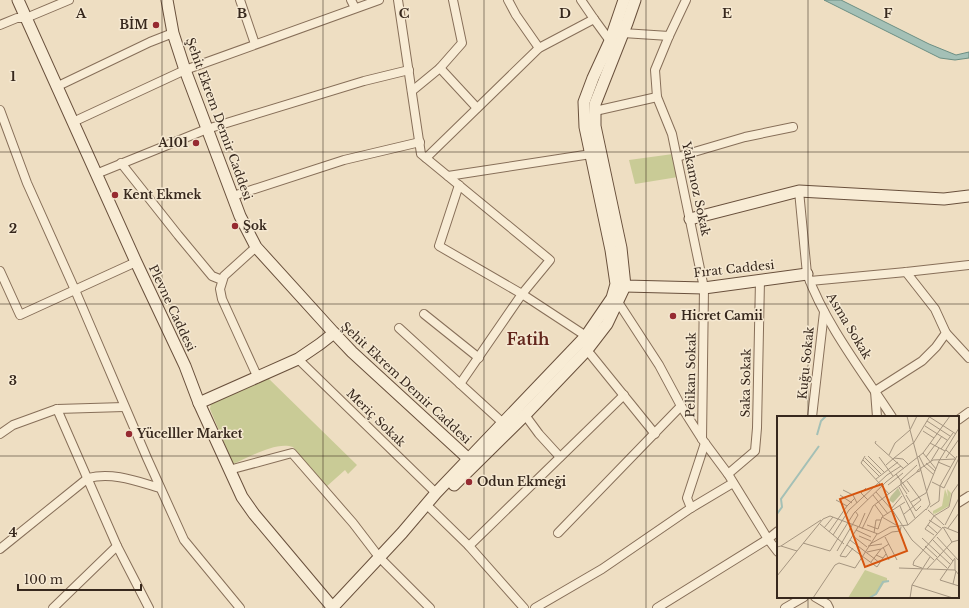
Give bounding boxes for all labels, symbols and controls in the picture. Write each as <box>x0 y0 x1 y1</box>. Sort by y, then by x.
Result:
text: A <box>75 5 87 22</box>
text: B <box>237 5 247 22</box>
text: C <box>399 5 410 22</box>
text: D <box>559 5 571 22</box>
text: E <box>722 5 732 22</box>
text: F <box>884 5 893 22</box>
place label: BİM <box>120 16 148 32</box>
marker: BİM <box>151 20 161 30</box>
street label: Şehit Ekrem Demir Caddesi <box>183 35 256 202</box>
text: 1 <box>10 68 16 85</box>
place label: A101 <box>157 135 188 150</box>
marker: A101 <box>191 138 201 148</box>
street label: Yakamoz Sokak <box>679 139 714 238</box>
place label: Kent Ekmek <box>123 187 203 202</box>
marker: Kent Ekmek <box>110 190 120 200</box>
place label: Şok <box>243 218 268 233</box>
text: 2 <box>9 220 17 237</box>
marker: Şok <box>230 221 240 231</box>
street label: Fırat Caddesi <box>693 257 775 280</box>
street label: Plevne Caddesi <box>146 262 199 353</box>
street label: Asma Sokak <box>823 289 875 362</box>
place label: Hicret Camii <box>681 308 764 323</box>
marker: Hicret Camii <box>668 311 678 321</box>
street label: Şehit Ekrem Demir Caddesi <box>338 318 474 447</box>
street label: Kuğu Sokak <box>794 325 817 400</box>
district label: Fatih <box>506 329 550 349</box>
street label: Pelikan Sokak <box>682 332 699 418</box>
street label: Saka Sokak <box>737 348 754 417</box>
text: 3 <box>9 372 17 389</box>
street label: Meriç Sokak <box>344 386 409 450</box>
inset map <box>777 416 959 598</box>
place label: Yücelller Market <box>136 426 243 441</box>
marker: Yücelller Market <box>124 429 134 439</box>
place label: Odun Ekmeği <box>477 474 567 489</box>
marker: Odun Ekmeği <box>464 477 474 487</box>
text: 4 <box>9 524 18 541</box>
scale bar <box>18 566 141 592</box>
text: 100 m <box>24 572 63 587</box>

